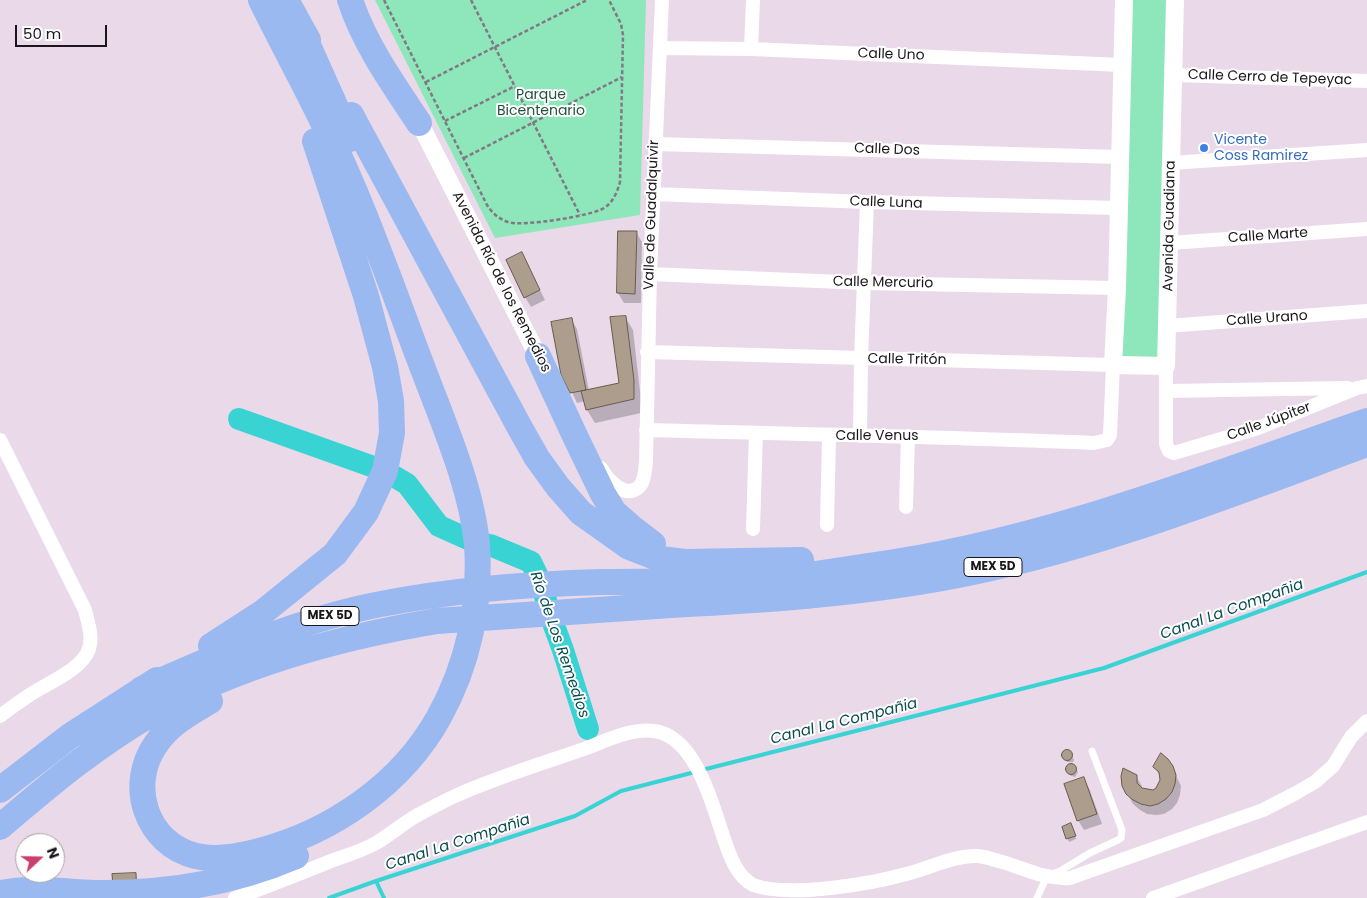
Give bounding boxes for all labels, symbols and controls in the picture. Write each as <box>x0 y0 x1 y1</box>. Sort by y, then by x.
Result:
scale bar <box>18 15 110 47</box>
text: 50 m <box>23 23 61 44</box>
street label: Calle Uno <box>857 45 925 65</box>
street label: Calle Cerro de Tepeyac <box>1188 67 1352 89</box>
park label: Parque Bicentenario <box>497 87 585 120</box>
place label: Vicente Coss Ramirez <box>1214 132 1308 164</box>
street label: Valle de Guadalquivir <box>641 140 663 290</box>
street label: Calle Dos <box>854 140 920 160</box>
marker: Vicente Coss Ramirez <box>1198 142 1210 154</box>
street label: Avenida Guadiana <box>1160 160 1180 292</box>
street label: Avenida Río de los Remedios <box>448 189 554 375</box>
street label: Calle Luna <box>849 193 923 213</box>
street label: Calle Marte <box>1227 225 1309 247</box>
street label: Calle Mercurio <box>833 274 933 292</box>
street label: Calle Urano <box>1226 308 1308 330</box>
street label: Calle Tritón <box>867 351 947 369</box>
street label: Calle Júpiter <box>1225 399 1313 445</box>
street label: Calle Venus <box>836 428 918 444</box>
road number: MEX 5D <box>964 558 1022 576</box>
water label: Río de Los Remedios <box>525 569 593 721</box>
water label: Canal La Compañia <box>1158 576 1306 644</box>
road number: MEX 5D <box>301 606 359 626</box>
water label: Canal La Compañia <box>769 695 919 749</box>
water label: Canal La Compañia <box>383 811 533 875</box>
north arrow <box>15 833 65 883</box>
text: N <box>42 844 64 861</box>

